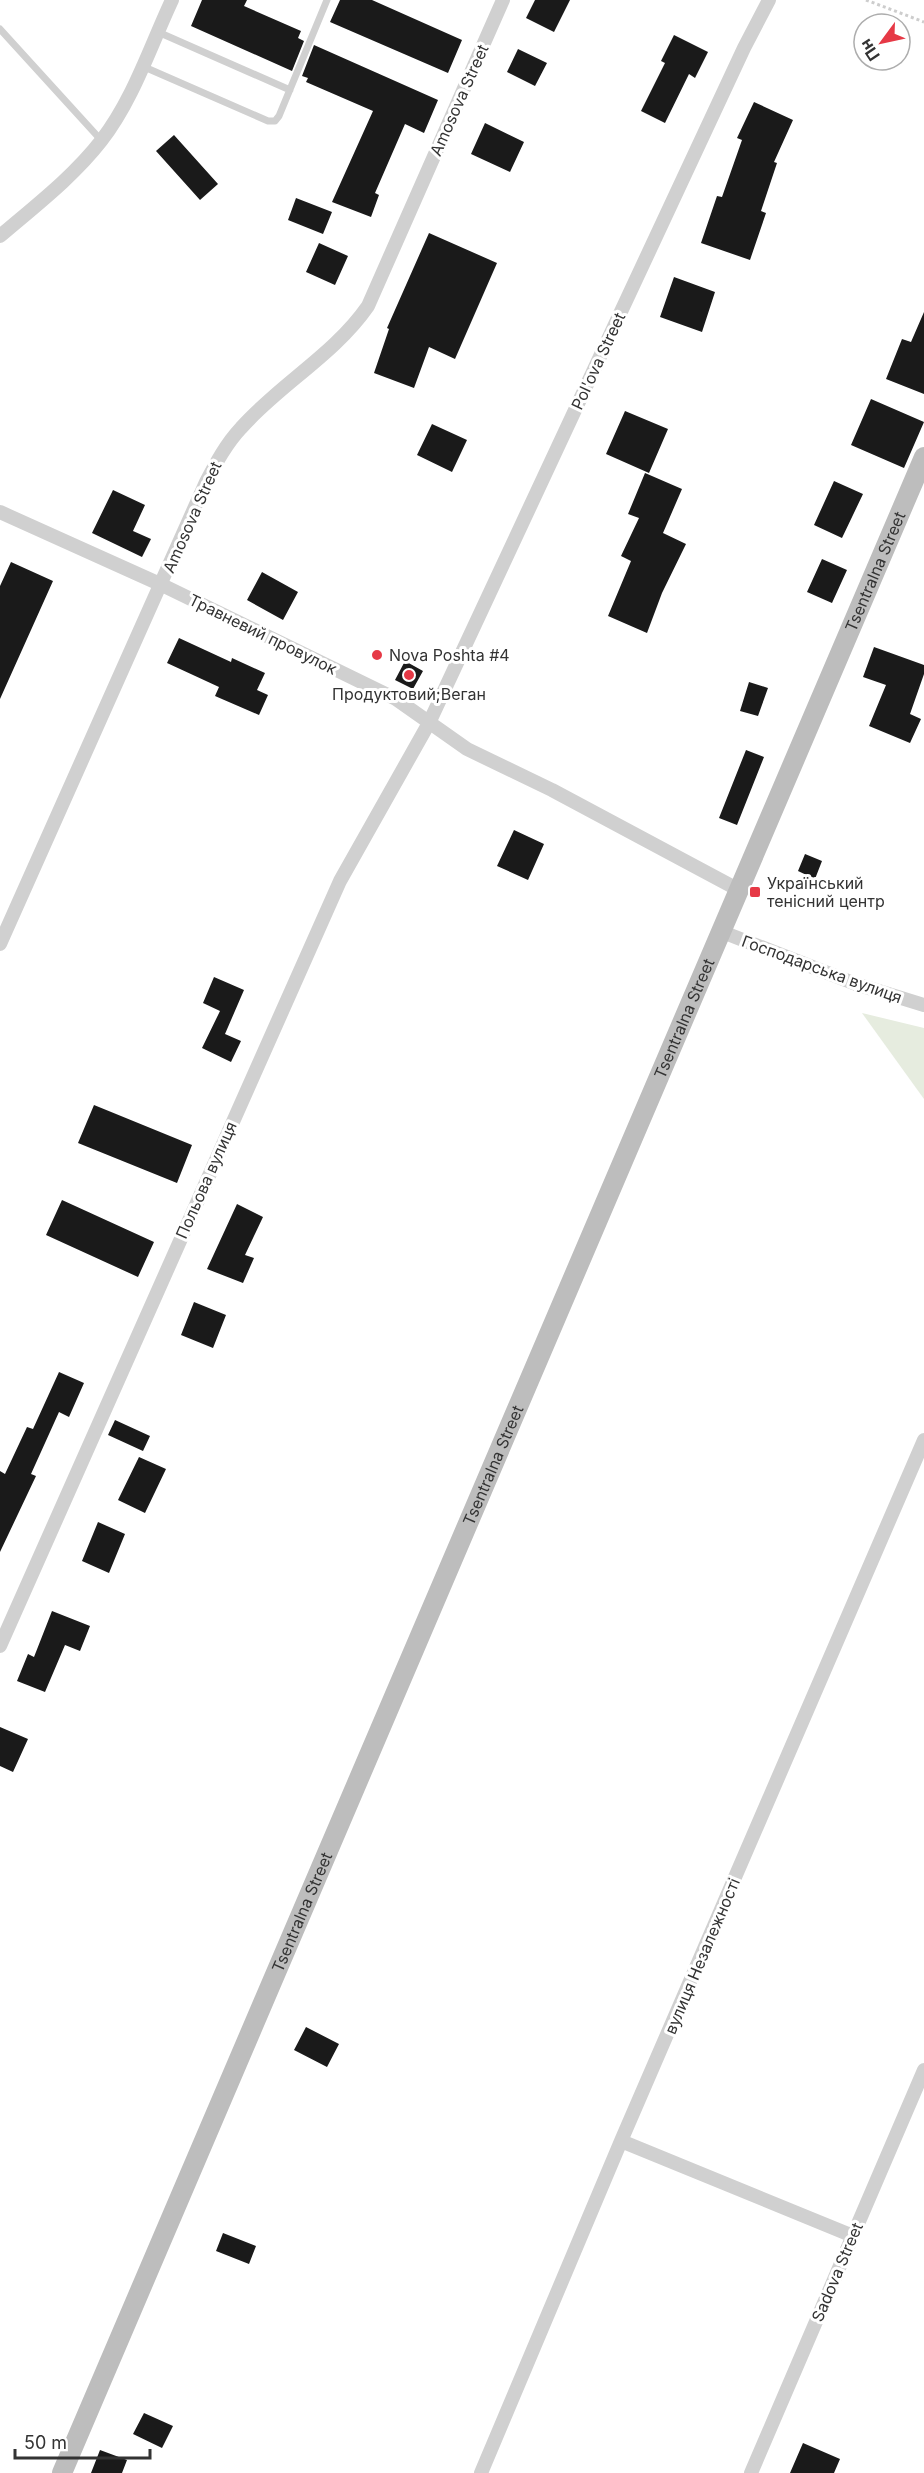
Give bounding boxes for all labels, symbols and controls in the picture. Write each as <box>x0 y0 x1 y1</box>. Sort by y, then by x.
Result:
north arrow <box>852 12 912 72</box>
text: Пн <box>855 36 884 65</box>
street label: Amosova Street <box>425 41 493 159</box>
street label: Pol'ova Street <box>567 309 629 413</box>
street label: Amosova Street <box>158 458 226 576</box>
street label: Tsentralna Street <box>841 508 910 635</box>
street label: Травневий провулок <box>186 589 341 679</box>
place label: Nova Poshta #4 <box>389 645 510 665</box>
marker: Nova Poshta #4 <box>370 648 384 662</box>
marker: Продуктовий;Веган <box>402 668 416 682</box>
place label: Продуктовий;Веган <box>332 684 486 704</box>
place label: Український тенісний центр <box>767 873 885 911</box>
marker: Український тенісний центр <box>748 885 762 899</box>
street label: Господарська вулиця <box>739 931 905 1007</box>
street label: Tsentralna Street <box>649 955 718 1081</box>
street label: Польова вулиця <box>171 1118 241 1242</box>
street label: Tsentralna Street <box>458 1402 527 1528</box>
street label: Tsentralna Street <box>267 1849 336 1975</box>
street label: вулиця Незалежності <box>660 1875 744 2037</box>
street label: Sadova Street <box>807 2219 867 2325</box>
scale bar <box>15 2422 150 2460</box>
text: 50 m <box>24 2432 67 2453</box>

